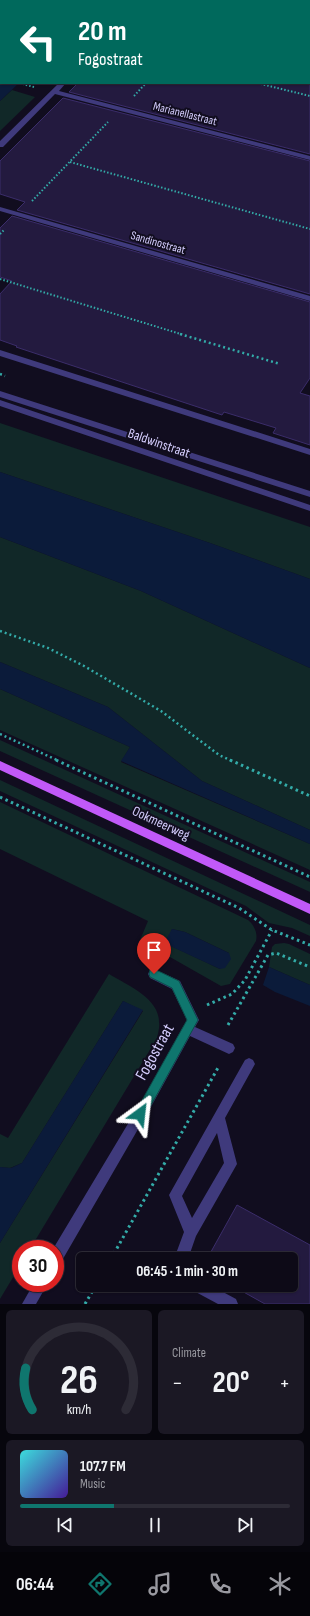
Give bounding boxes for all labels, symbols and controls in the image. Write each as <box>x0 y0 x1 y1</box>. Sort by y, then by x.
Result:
text: 20 m <box>78 15 127 48</box>
icon: left <box>12 16 64 68</box>
text: Fogostraat <box>78 49 143 70</box>
street label: Marianellastraat <box>152 99 219 129</box>
street label: Sandinostraat <box>129 228 187 258</box>
street label: Baldwinstraat <box>126 424 192 462</box>
street label: Ookmeerweg <box>130 802 193 844</box>
pin <box>137 933 171 974</box>
icon: arrive <box>143 939 165 961</box>
street label: Fogostraat <box>131 1020 179 1084</box>
position arrow <box>119 1093 161 1135</box>
speed limit sign: 30 <box>12 1240 64 1292</box>
text: 06:45 · 1 min · 30 m <box>136 1262 238 1281</box>
text: Climate <box>172 1345 206 1361</box>
text: 26 <box>60 1356 98 1405</box>
text: 20° <box>213 1365 249 1401</box>
text: − <box>172 1370 183 1397</box>
text: + <box>279 1370 290 1397</box>
text: km/h <box>67 1401 91 1418</box>
text: 107.7 FM <box>80 1457 126 1476</box>
text: Music <box>80 1476 105 1492</box>
icon: previous <box>54 1514 76 1536</box>
icon: pause <box>144 1514 166 1536</box>
icon: next <box>234 1514 256 1536</box>
icon: directions <box>86 1570 114 1598</box>
icon: music <box>146 1570 174 1598</box>
icon: phone <box>206 1570 234 1598</box>
icon: climate <box>266 1570 294 1598</box>
text: 06:44 <box>16 1574 54 1595</box>

